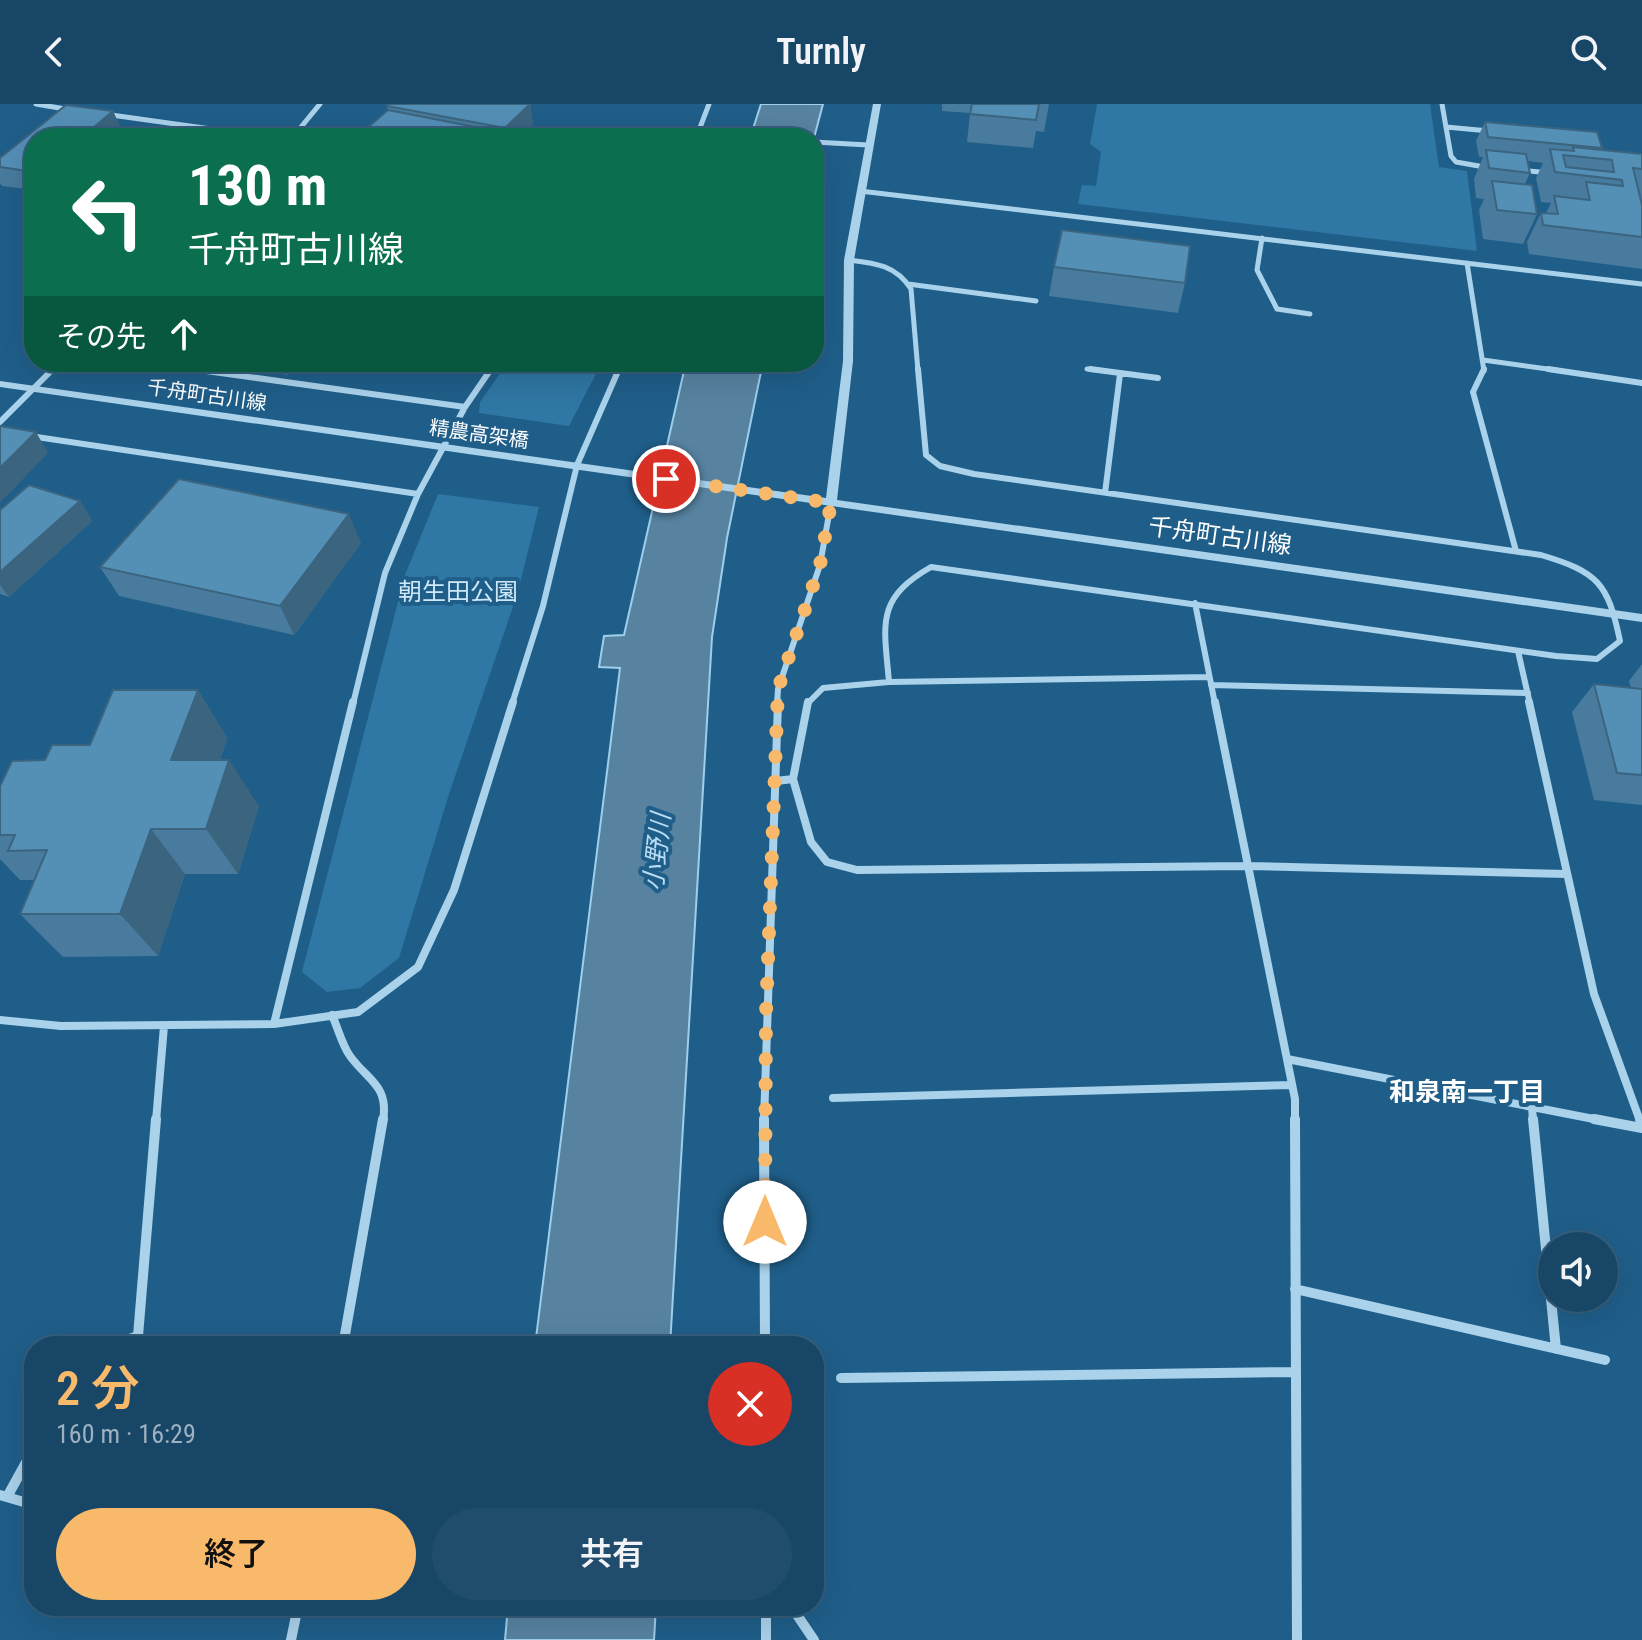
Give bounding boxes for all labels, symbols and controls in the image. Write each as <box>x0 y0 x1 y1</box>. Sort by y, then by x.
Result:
icon: back <box>32 30 76 74</box>
icon: search <box>1566 30 1610 74</box>
text: Turnly <box>776 31 866 73</box>
text: 130 m <box>188 153 327 219</box>
icon: left <box>56 160 160 264</box>
text: 千舟町古川線 <box>188 229 404 271</box>
icon: ahead <box>162 312 206 356</box>
text: その先 <box>56 319 146 354</box>
street label: 千舟町古川線 <box>146 375 268 415</box>
street label: 精農高架橋 <box>428 415 530 453</box>
pin <box>632 445 700 513</box>
icon: arrive <box>644 457 688 501</box>
street label: 千舟町古川線 <box>1147 512 1293 560</box>
park label: 朝生田公園 <box>398 578 518 606</box>
water label: 小野川 <box>638 809 676 892</box>
district label: 和泉南一丁目 <box>1389 1077 1545 1107</box>
position arrow <box>723 1180 807 1264</box>
map controls <box>1538 1232 1618 1312</box>
button: sound <box>1538 1232 1618 1312</box>
text: 2 分 <box>56 1360 139 1417</box>
button: close <box>708 1362 792 1446</box>
text: 160 m · 16:29 <box>56 1419 196 1449</box>
button: 終了 <box>56 1508 416 1600</box>
button: 共有 <box>432 1508 792 1600</box>

